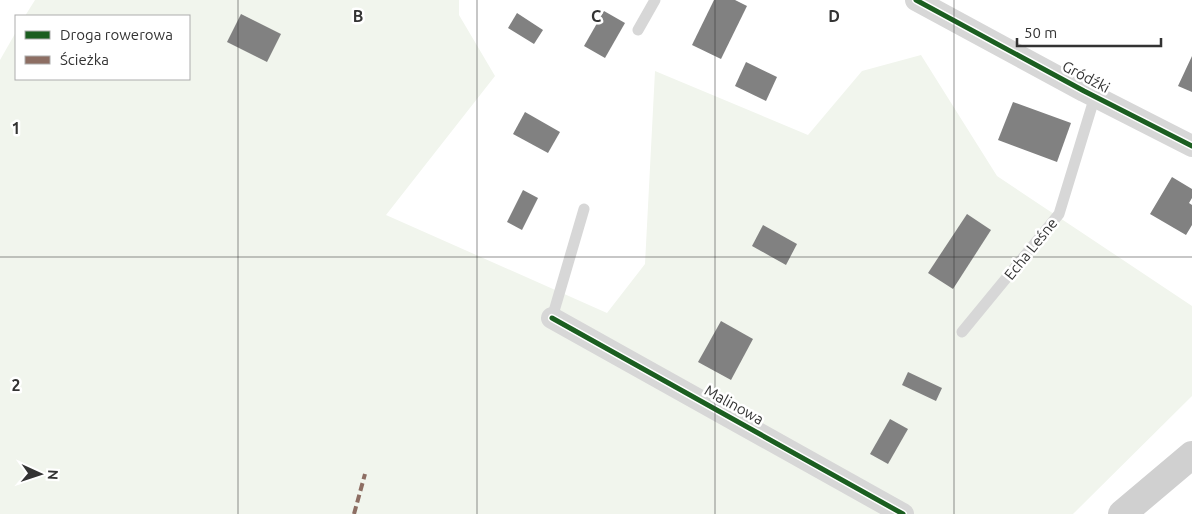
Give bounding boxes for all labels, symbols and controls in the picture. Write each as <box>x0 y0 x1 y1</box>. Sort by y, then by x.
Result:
text: B <box>353 7 363 25</box>
text: C <box>591 7 601 25</box>
text: D <box>828 7 840 25</box>
legend <box>15 15 190 80</box>
scale bar <box>1017 15 1161 47</box>
text: 50 m <box>1024 24 1057 41</box>
text: Droga rowerowa <box>60 26 173 43</box>
text: Ścieżka <box>60 51 109 68</box>
street label: Gródźki <box>1060 57 1113 96</box>
text: 1 <box>11 119 21 137</box>
street label: Echa Leśne <box>1001 214 1061 283</box>
text: 2 <box>11 376 21 394</box>
street label: Malinowa <box>702 381 767 428</box>
north arrow <box>15 449 65 499</box>
text: N <box>45 469 61 480</box>

